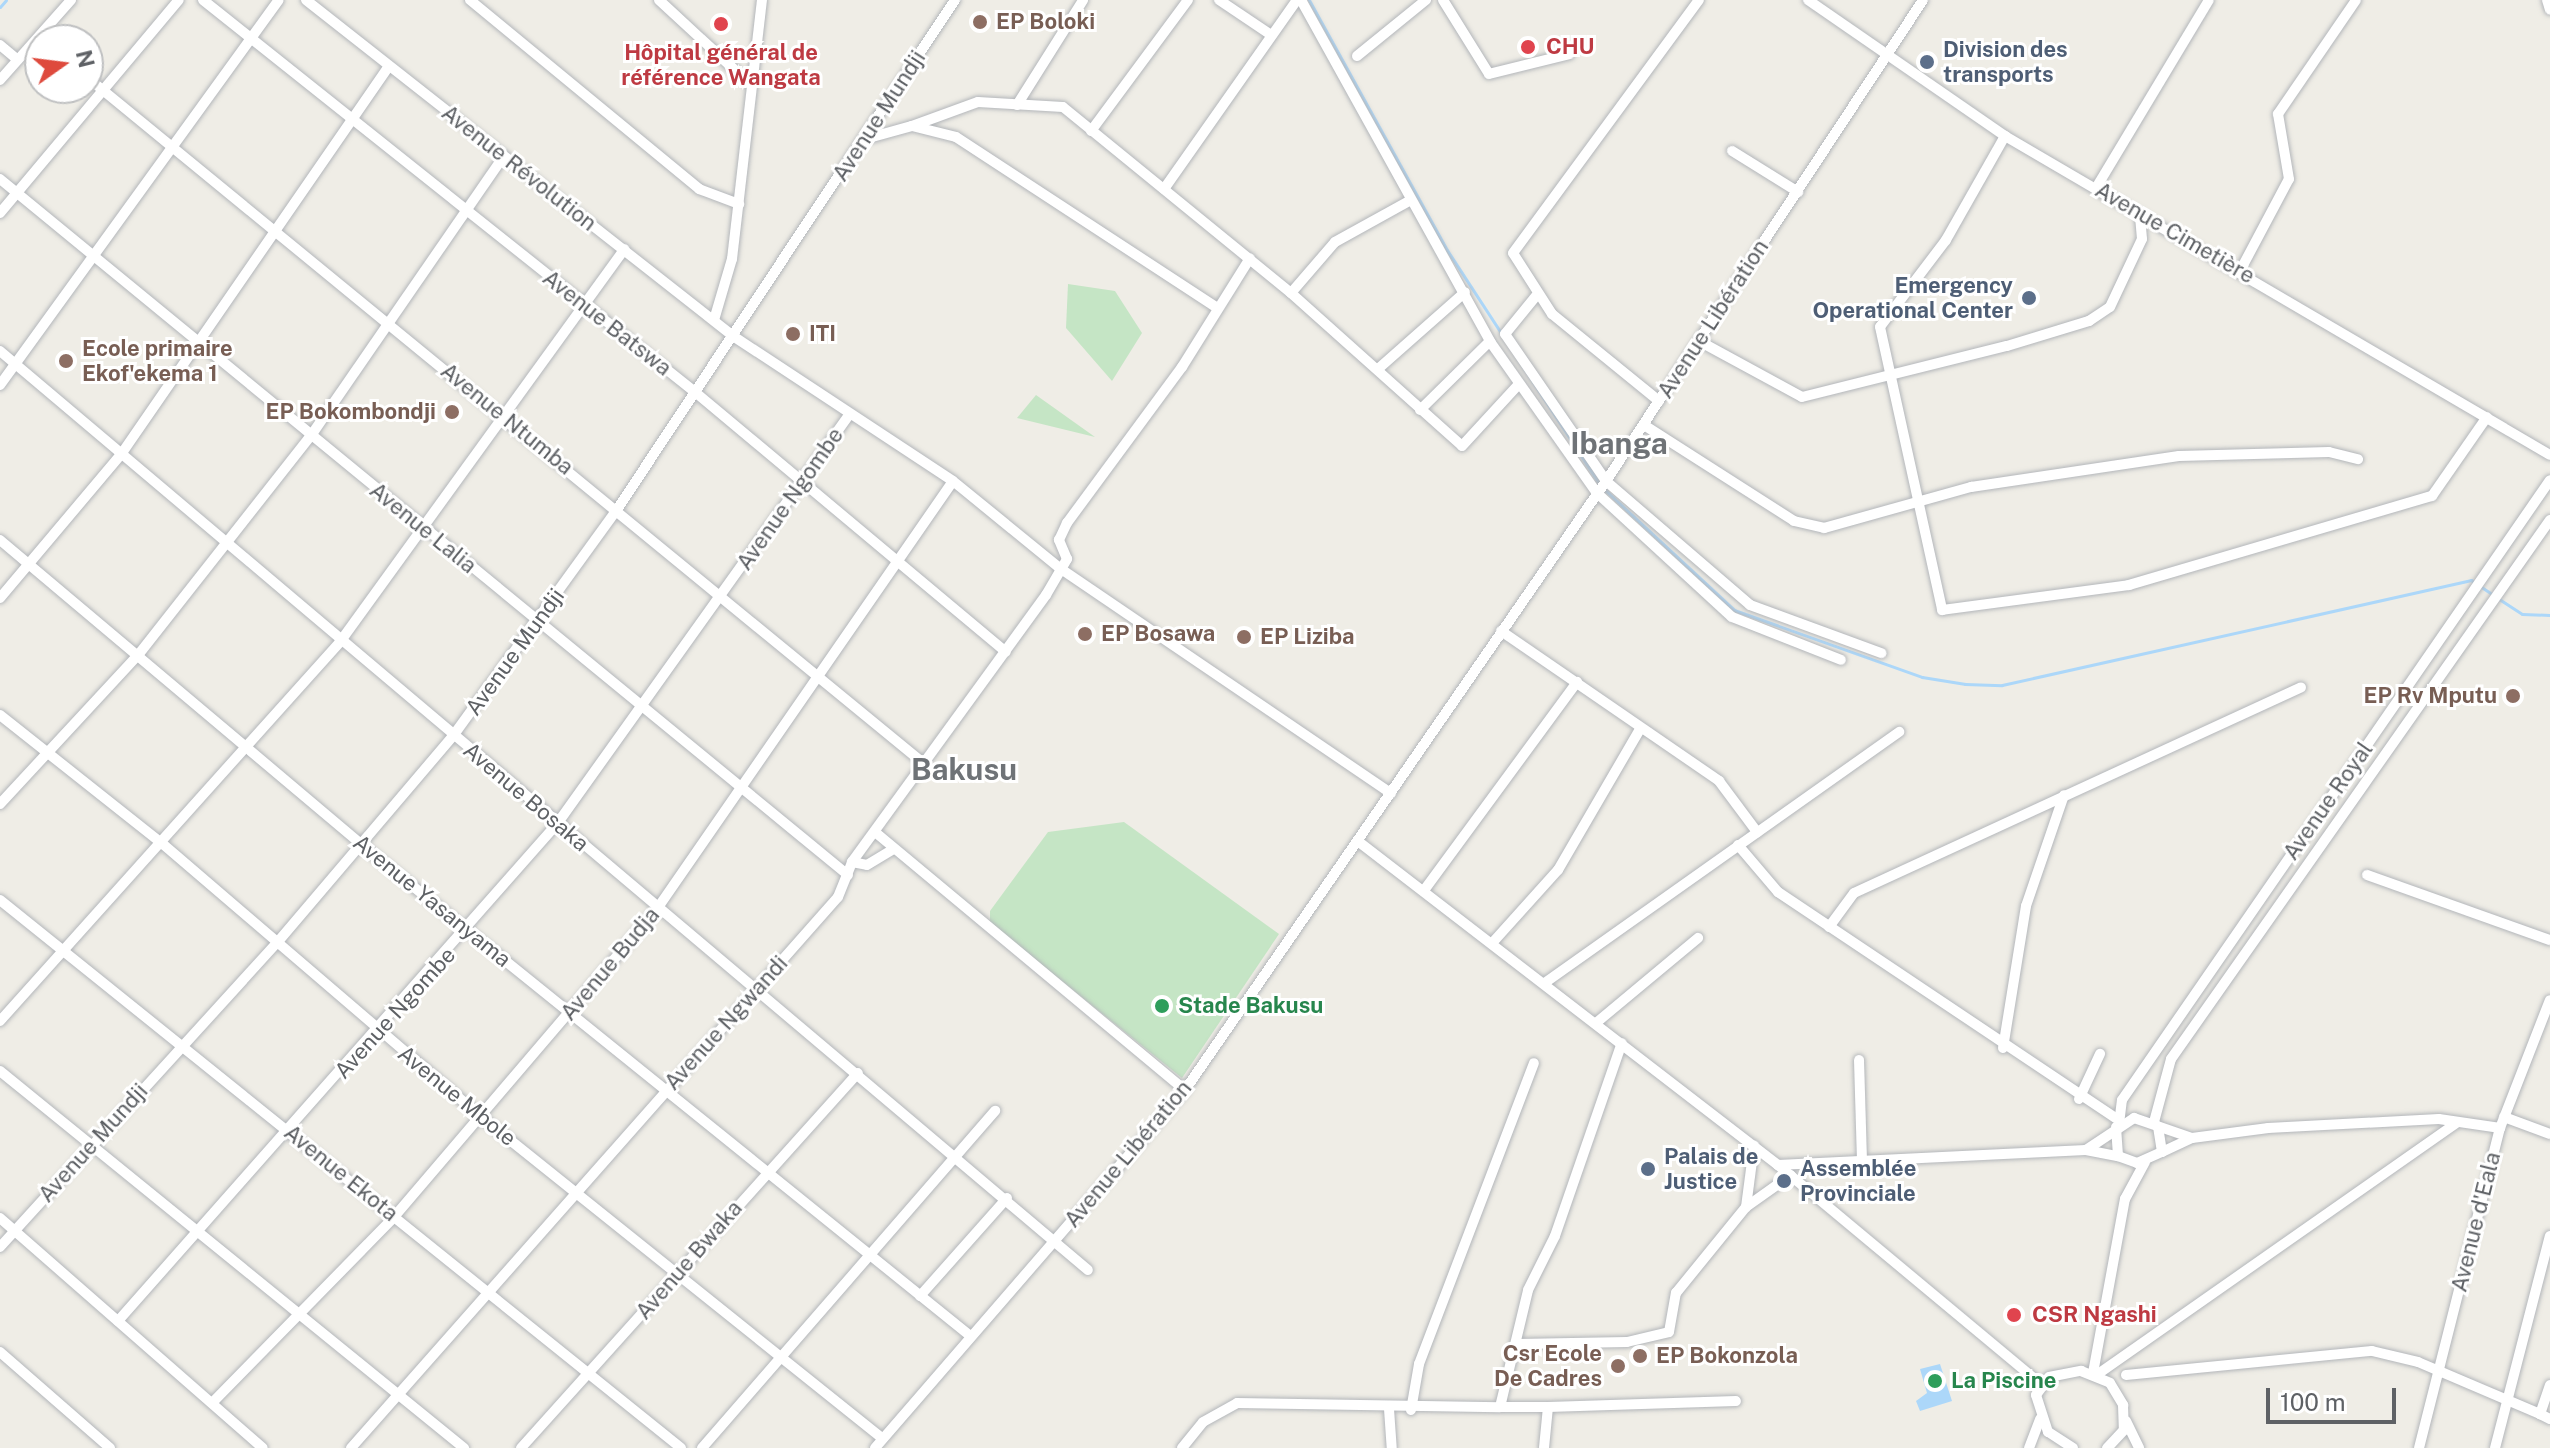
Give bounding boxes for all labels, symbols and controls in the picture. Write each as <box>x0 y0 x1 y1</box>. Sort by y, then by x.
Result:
place label: EP Boloki <box>996 9 1095 35</box>
marker: Hôpital général de référence Wangata <box>710 13 732 35</box>
marker: EP Boloki <box>971 13 989 31</box>
north arrow <box>24 24 104 104</box>
place label: CHU <box>1546 34 1594 60</box>
marker: CHU <box>1517 36 1539 58</box>
place label: Division des transports <box>1943 36 2068 88</box>
place label: Hôpital général de référence Wangata <box>621 39 821 90</box>
street label: Avenue Mundji <box>827 46 931 186</box>
text: N <box>71 47 100 70</box>
marker: Division des transports <box>1918 53 1936 71</box>
street label: Avenue Révolution <box>436 99 602 237</box>
street label: Avenue Cimetière <box>2090 177 2260 289</box>
street label: Avenue Libération <box>1652 235 1774 403</box>
street label: Avenue Batswa <box>537 265 677 381</box>
place label: Emergency Operational Center <box>1813 272 2013 324</box>
marker: Emergency Operational Center <box>2020 289 2038 307</box>
place label: ITI <box>809 321 836 347</box>
marker: ITI <box>784 325 802 343</box>
place label: Ecole primaire Ekof'ekema 1 <box>82 335 233 386</box>
marker: Ecole primaire Ekof'ekema 1 <box>57 352 75 370</box>
street label: Avenue Ntumba <box>435 357 579 481</box>
place label: EP Bokombondji <box>265 399 436 425</box>
marker: EP Bokombondji <box>443 403 461 421</box>
street label: Avenue Ngombe <box>731 423 849 575</box>
district label: Ibanga <box>1570 425 1668 461</box>
street label: Avenue Lalia <box>364 477 482 579</box>
street label: Avenue Mundji <box>460 583 570 721</box>
place label: EP Bosawa <box>1101 621 1215 647</box>
place label: EP Liziba <box>1260 624 1355 650</box>
marker: EP Bosawa <box>1076 625 1094 643</box>
marker: EP Liziba <box>1235 628 1253 646</box>
place label: EP Rv Mputu <box>2363 683 2497 709</box>
marker: EP Rv Mputu <box>2504 687 2522 705</box>
street label: Avenue Bosaka <box>458 737 594 857</box>
street label: Avenue Royal <box>2278 737 2378 865</box>
district label: Bakusu <box>911 751 1017 787</box>
street label: Avenue Yasanyama <box>348 829 516 973</box>
street label: Avenue Budja <box>555 902 665 1026</box>
street label: Avenue Ngombe <box>329 942 461 1084</box>
street label: Avenue Ngwandi <box>659 950 793 1096</box>
place label: Stade Bakusu <box>1178 993 1323 1019</box>
marker: Stade Bakusu <box>1153 997 1171 1015</box>
street label: Avenue Mbole <box>393 1040 521 1152</box>
street label: Avenue Libération <box>1059 1075 1197 1233</box>
street label: Avenue Mundji <box>33 1078 153 1208</box>
street label: Avenue Ekota <box>279 1119 403 1227</box>
place label: Palais de Justice <box>1664 1143 1759 1194</box>
street label: Avenue d'Eala <box>2446 1149 2506 1295</box>
place label: Assemblée Provinciale <box>1800 1155 1916 1206</box>
marker: Palais de Justice <box>1639 1160 1657 1178</box>
marker: Assemblée Provinciale <box>1775 1172 1793 1190</box>
street label: Avenue Bwaka <box>630 1195 748 1325</box>
place label: CSR Ngashi <box>2032 1302 2157 1328</box>
marker: CSR Ngashi <box>2003 1304 2025 1326</box>
place label: Csr Ecole De Cadres <box>1494 1340 1602 1392</box>
place label: EP Bokonzola <box>1656 1343 1798 1369</box>
marker: EP Bokonzola <box>1631 1347 1649 1365</box>
marker: Csr Ecole De Cadres <box>1609 1357 1627 1375</box>
place label: La Piscine <box>1951 1368 2056 1394</box>
marker: La Piscine <box>1926 1372 1944 1390</box>
scale bar <box>2270 1372 2400 1422</box>
text: 100 m <box>2280 1388 2346 1416</box>

